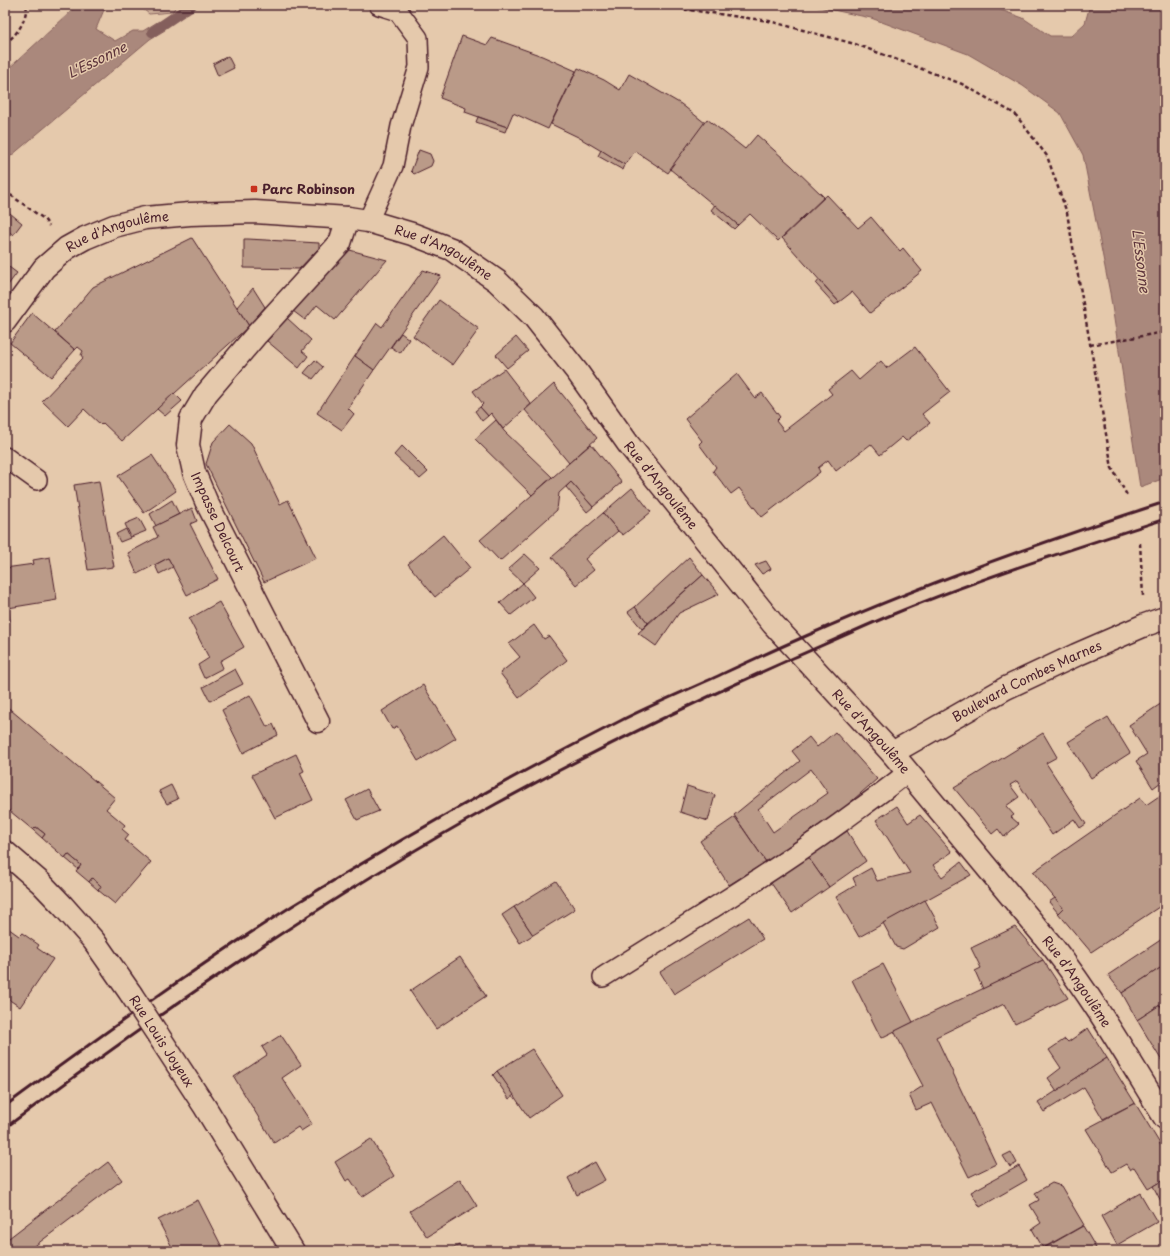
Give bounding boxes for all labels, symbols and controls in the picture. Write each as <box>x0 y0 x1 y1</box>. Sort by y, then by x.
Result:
water label: L'Essonne <box>63 35 131 83</box>
place label: Parc Robinson <box>262 179 355 198</box>
marker: Parc Robinson <box>249 184 259 194</box>
street label: Rue d'Angoulême <box>62 206 170 256</box>
street label: Rue d'Angoulême <box>392 219 497 284</box>
water label: L'Essonne <box>1127 228 1156 295</box>
street label: Rue d'Angoulême <box>620 437 703 533</box>
street label: Impasse Delcourt <box>187 469 250 575</box>
street label: Boulevard Combes Marnes <box>948 635 1104 726</box>
street label: Rue d'Angoulême <box>828 684 915 777</box>
street label: Rue d'Angoulême <box>1038 931 1116 1031</box>
street label: Rue Louis Joyeux <box>125 991 199 1091</box>

